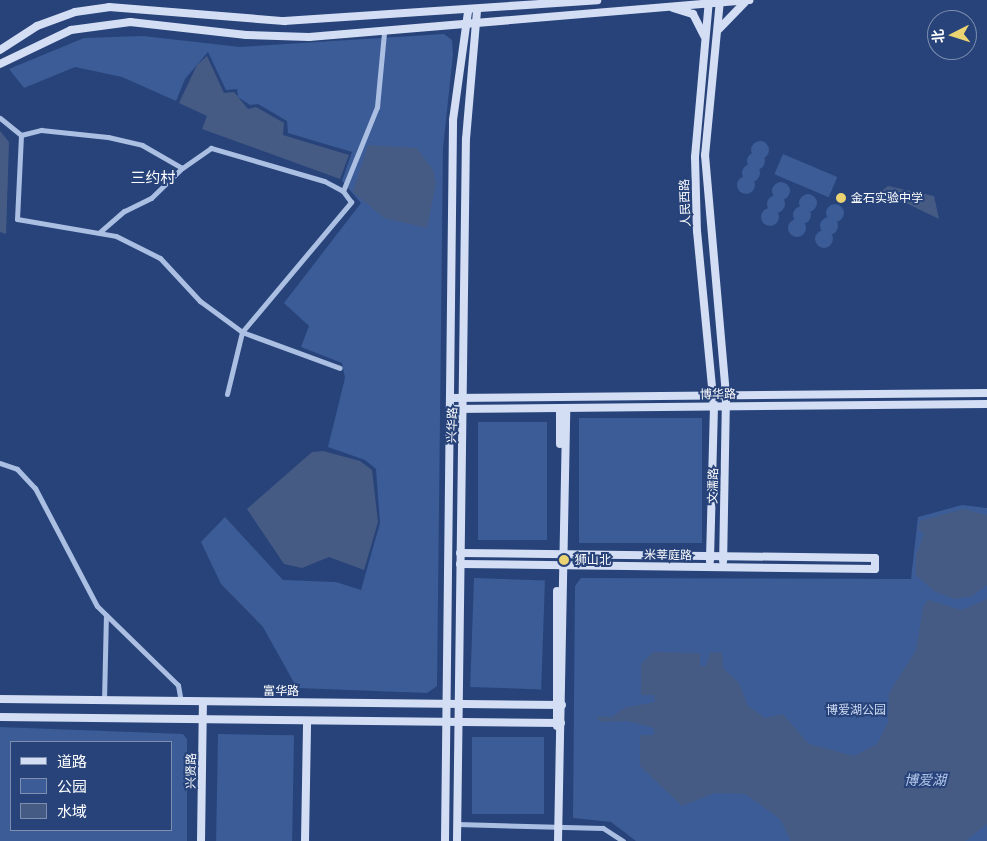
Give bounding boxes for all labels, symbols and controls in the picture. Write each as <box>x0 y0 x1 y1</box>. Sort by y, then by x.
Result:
north arrow <box>927 10 977 60</box>
text: 北 <box>928 28 948 44</box>
district label: 三约村 <box>131 169 175 187</box>
street label: 人民西路 <box>677 179 693 227</box>
place label: 金石实验中学 <box>851 191 923 205</box>
marker: 金石实验中学 <box>835 192 847 204</box>
street label: 博华路 <box>700 386 736 402</box>
street label: 兴华路 <box>444 407 460 443</box>
street label: 文濡路 <box>705 468 721 504</box>
street label: 米莘庭路 <box>644 547 692 563</box>
marker: 狮山北 <box>557 553 571 567</box>
place label: 狮山北 <box>575 553 611 567</box>
street label: 富华路 <box>263 684 299 698</box>
park label: 博爱湖公园 <box>826 703 886 717</box>
legend <box>10 741 172 831</box>
text: 道路 <box>57 752 87 771</box>
street label: 兴贤路 <box>183 753 199 789</box>
water label: 博爱湖 <box>904 772 946 788</box>
text: 公园 <box>57 777 87 796</box>
text: 水域 <box>57 802 87 821</box>

